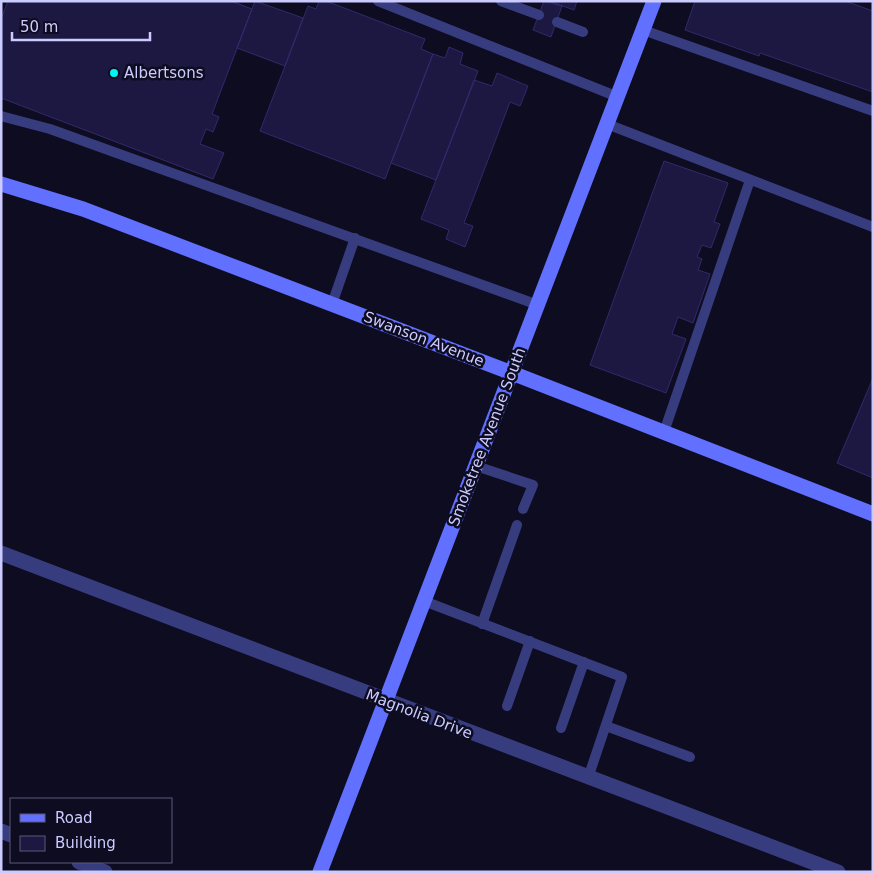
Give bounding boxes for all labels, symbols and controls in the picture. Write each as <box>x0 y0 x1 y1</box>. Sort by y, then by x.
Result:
scale bar <box>12 10 150 42</box>
text: 50 m <box>20 18 58 36</box>
place label: Albertsons <box>124 64 204 82</box>
marker: Albertsons <box>108 67 120 79</box>
street label: Swanson Avenue <box>361 308 487 370</box>
street label: Smoketree Avenue South <box>445 345 529 529</box>
street label: Magnolia Drive <box>363 685 475 743</box>
legend <box>10 798 172 863</box>
text: Road <box>55 809 93 827</box>
text: Building <box>55 834 116 852</box>

